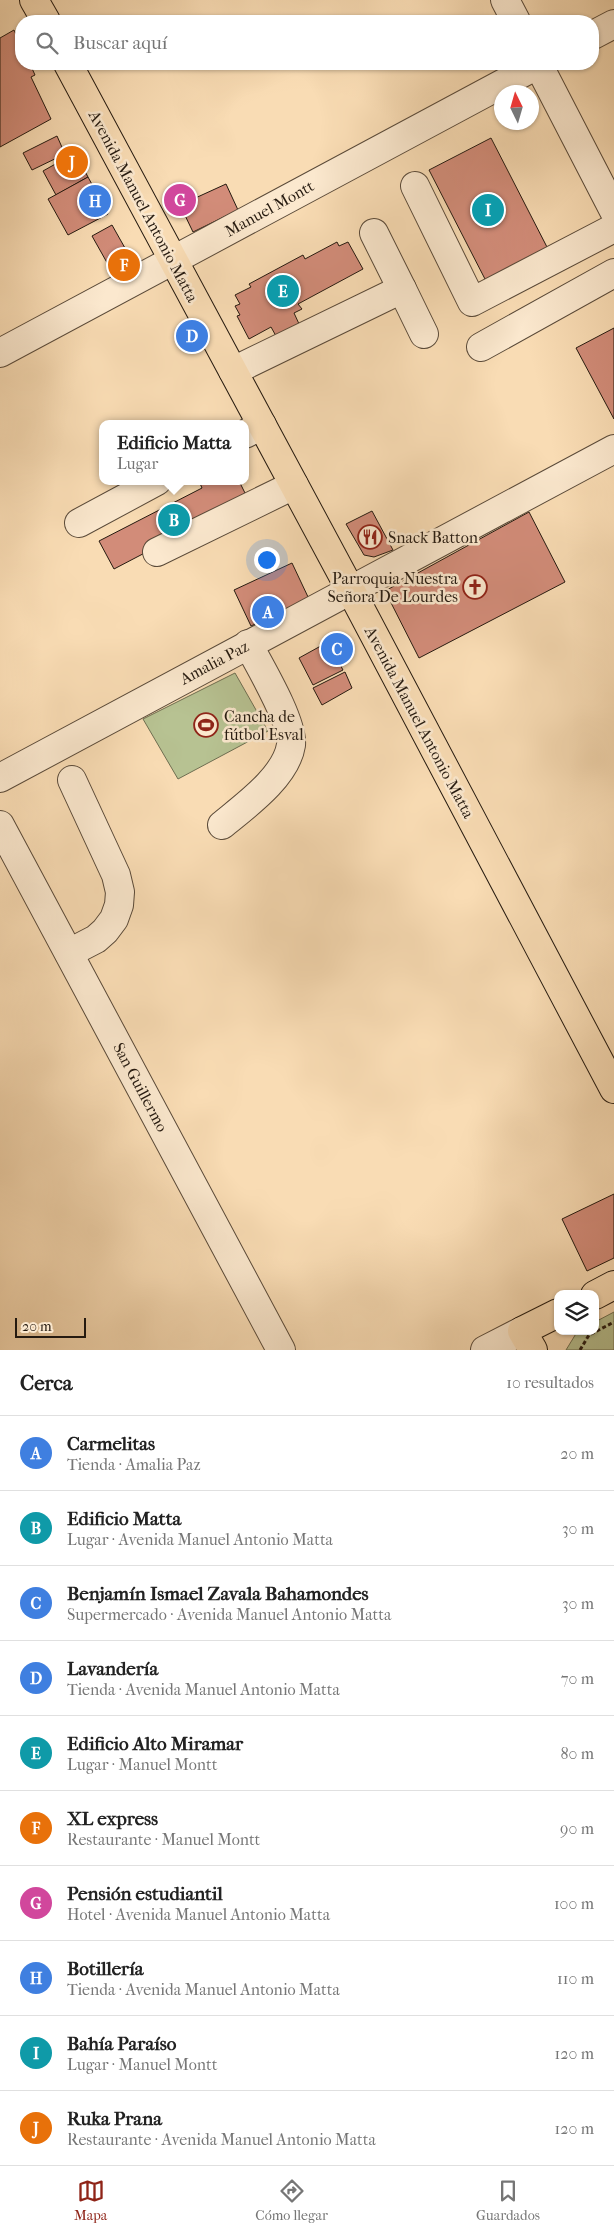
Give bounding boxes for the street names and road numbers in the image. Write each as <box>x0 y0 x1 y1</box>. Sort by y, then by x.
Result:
street label: Avenida Manuel Antonio Matta <box>84 106 203 306</box>
street label: Manuel Montt <box>221 176 317 241</box>
street label: Avenida Manuel Antonio Matta <box>360 622 479 822</box>
street label: Amalia Paz <box>176 636 252 689</box>
street label: San Guillermo <box>109 1039 172 1135</box>

